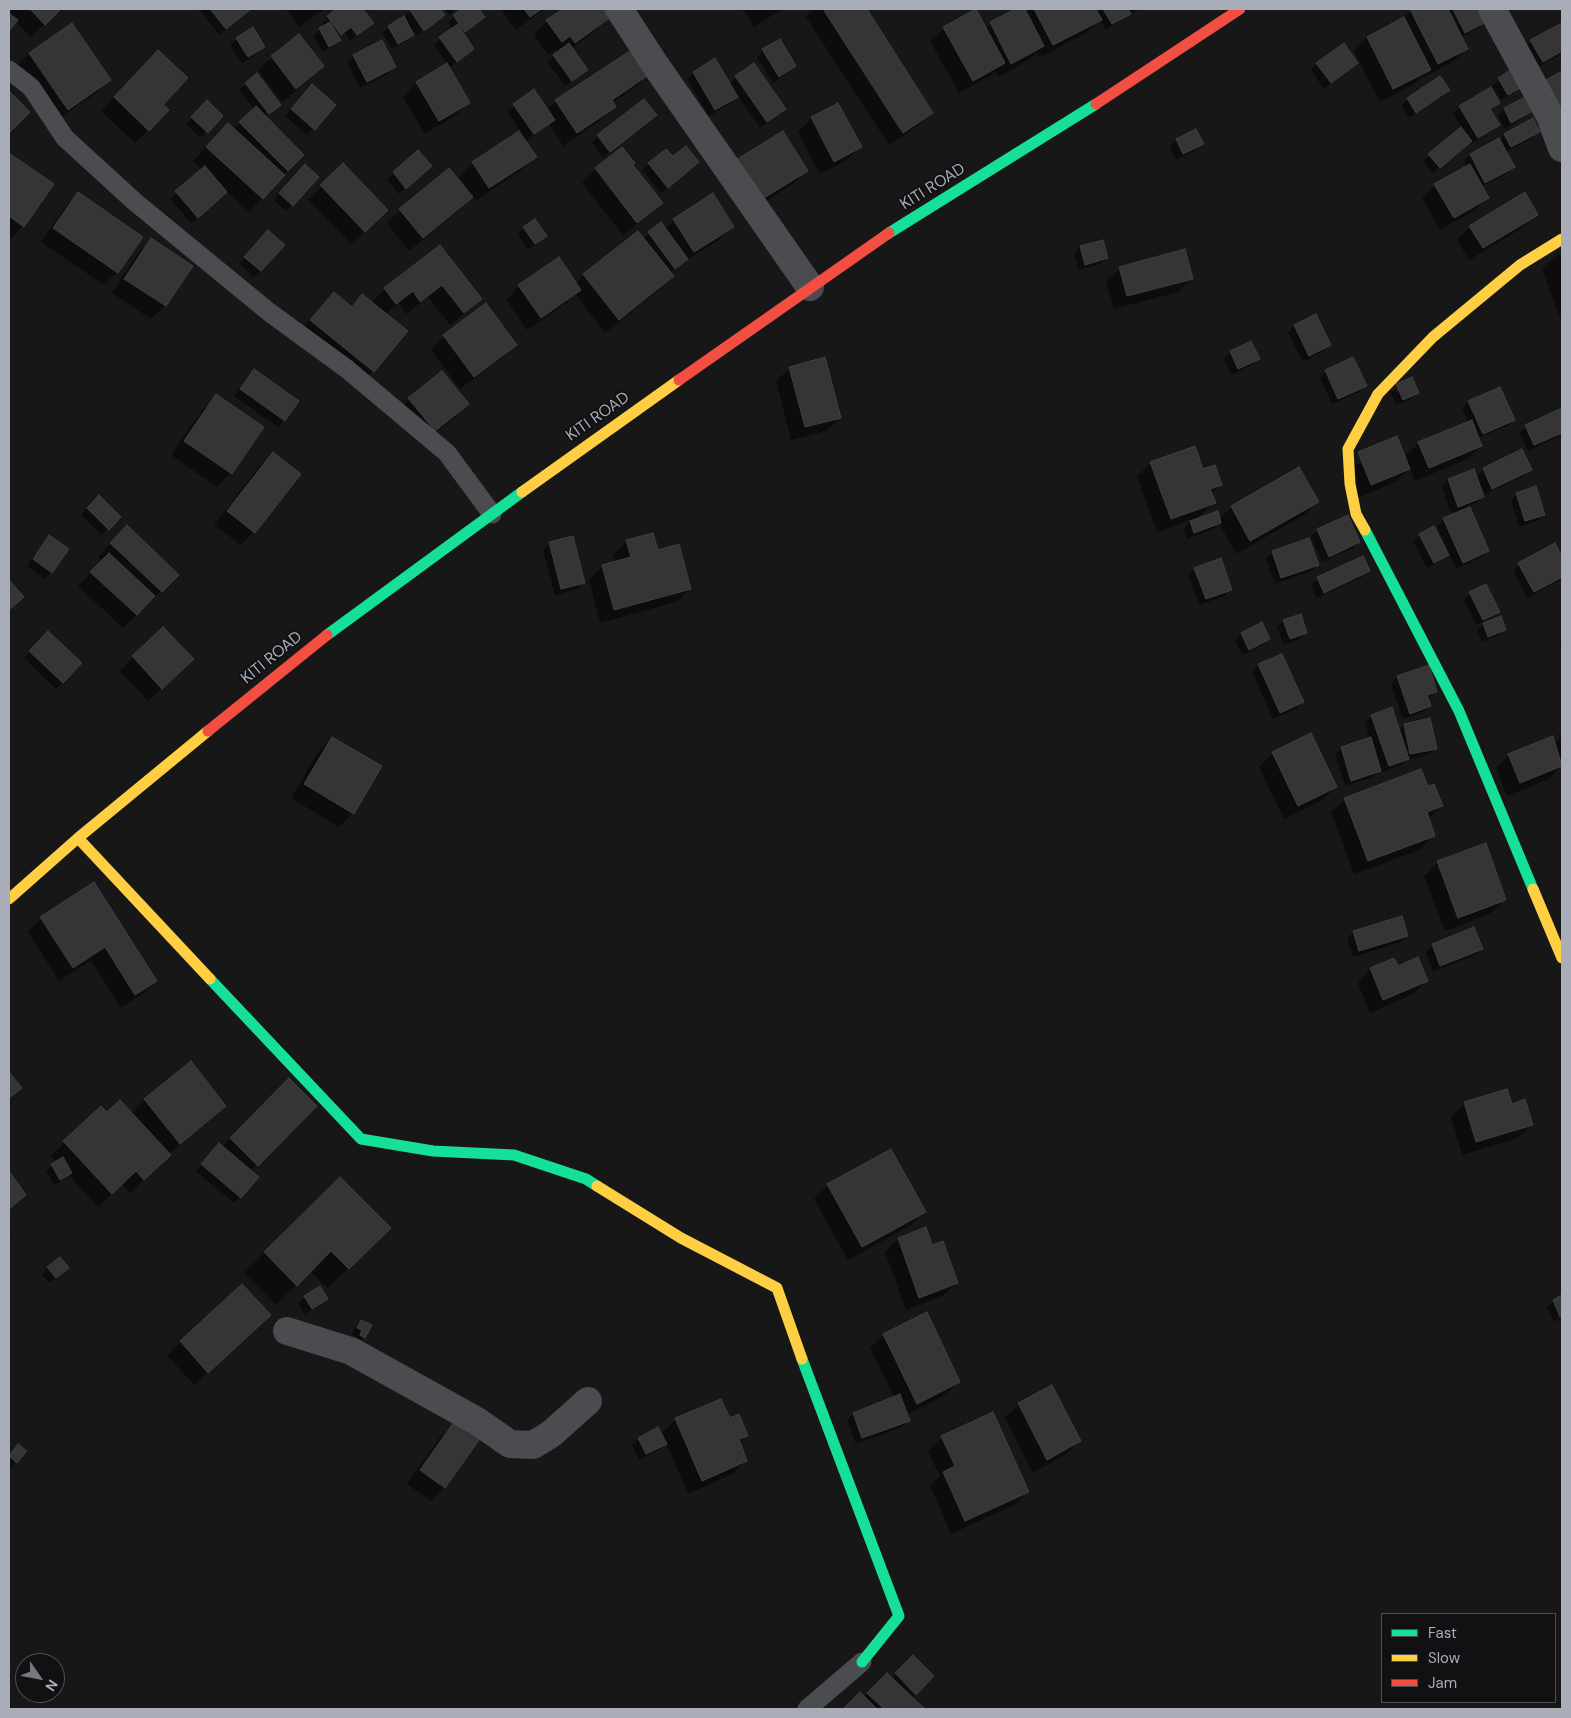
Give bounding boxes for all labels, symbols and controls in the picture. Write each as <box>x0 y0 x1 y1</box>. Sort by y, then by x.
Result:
street label: KITI ROAD <box>897 160 969 214</box>
street label: KITI ROAD <box>563 388 633 446</box>
street label: KITI ROAD <box>238 628 306 688</box>
legend <box>1381 1613 1556 1703</box>
text: Fast <box>1428 1623 1457 1643</box>
text: Slow <box>1428 1648 1460 1668</box>
north arrow <box>15 1653 65 1703</box>
text: Jam <box>1428 1673 1457 1693</box>
text: N <box>41 1676 62 1695</box>

